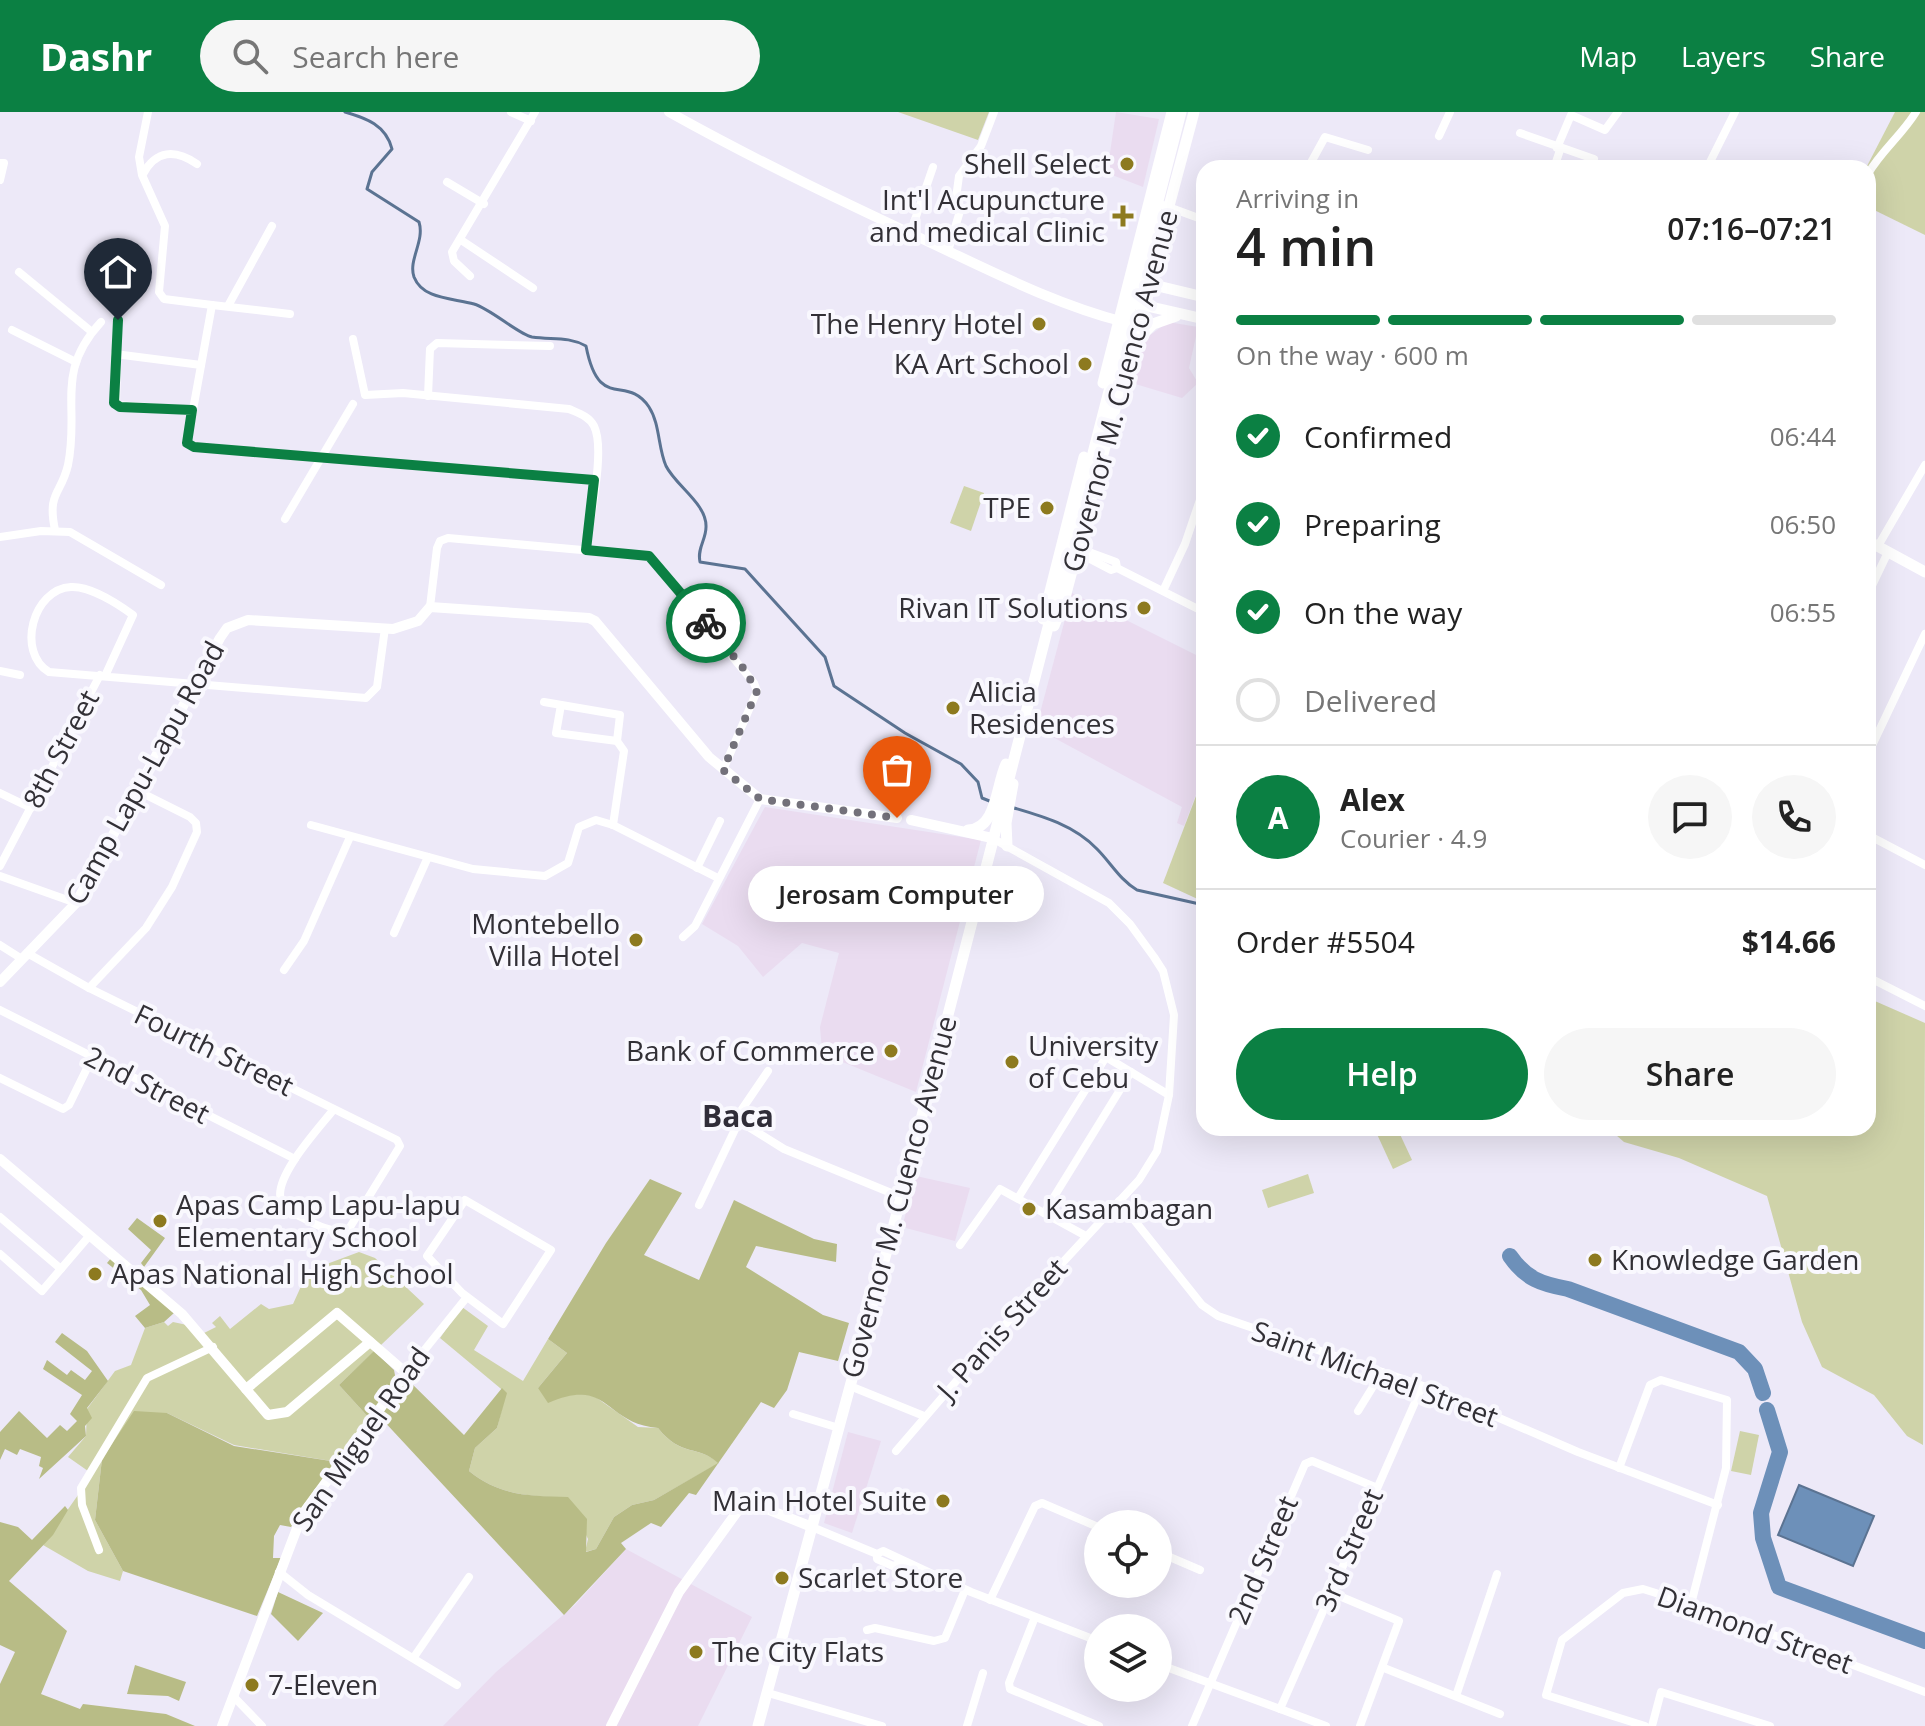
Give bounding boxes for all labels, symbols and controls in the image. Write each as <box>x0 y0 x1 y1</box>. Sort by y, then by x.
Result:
search box <box>200 20 760 92</box>
text: Dashr <box>40 30 152 82</box>
icon: search <box>228 34 272 78</box>
text: Search here <box>292 36 459 77</box>
text: Map <box>1579 37 1637 75</box>
text: Layers <box>1681 37 1766 75</box>
text: Share <box>1810 37 1885 75</box>
place label: Shell Select <box>964 144 1111 182</box>
marker: Shell Select <box>1118 155 1136 173</box>
place label: Int'l Acupuncture and medical Clinic <box>869 180 1105 250</box>
text: Arriving in <box>1236 180 1359 216</box>
street label: Governor M. Cuenco Avenue <box>1052 205 1186 576</box>
marker: Int'l Acupuncture and medical Clinic <box>1112 205 1134 227</box>
text: 07:16–07:21 <box>1667 208 1836 249</box>
text: 4 min <box>1236 210 1376 281</box>
pin <box>84 238 152 320</box>
icon: home <box>96 250 140 294</box>
place label: The Henry Hotel <box>811 304 1023 342</box>
marker: The Henry Hotel <box>1030 315 1048 333</box>
text: On the way · 600 m <box>1236 337 1469 373</box>
place label: KA Art School <box>894 344 1069 382</box>
marker: KA Art School <box>1076 355 1094 373</box>
icon: check <box>1236 414 1280 458</box>
text: Confirmed <box>1304 416 1452 457</box>
text: 06:44 <box>1770 418 1836 454</box>
place label: TPE <box>983 488 1031 526</box>
marker: TPE <box>1038 499 1056 517</box>
icon: check <box>1236 502 1280 546</box>
text: Preparing <box>1304 504 1441 545</box>
text: 06:50 <box>1770 506 1836 542</box>
courier <box>666 583 746 663</box>
place label: Rivan IT Solutions <box>898 588 1128 626</box>
icon: check <box>1236 590 1280 634</box>
text: On the way <box>1304 592 1462 633</box>
text: 06:55 <box>1770 594 1836 630</box>
marker: Rivan IT Solutions <box>1135 599 1153 617</box>
icon: bike <box>684 601 728 645</box>
street label: Camp Lapu-Lapu Road <box>56 634 232 911</box>
place label: Alicia Residences <box>969 672 1115 742</box>
text: Delivered <box>1304 680 1437 721</box>
street label: 8th Street <box>13 683 107 814</box>
marker: Alicia Residences <box>944 699 962 717</box>
pin <box>863 736 931 818</box>
icon: bag <box>875 748 919 792</box>
button: chat <box>1648 775 1732 859</box>
button: phone <box>1752 775 1836 859</box>
text: Alex <box>1340 779 1405 820</box>
text: A <box>1268 797 1288 838</box>
text: Courier · 4.9 <box>1340 820 1487 856</box>
callout: Jerosam Computer <box>749 866 1045 922</box>
text: Jerosam Computer <box>778 876 1014 912</box>
place label: Montebello Villa Hotel <box>471 904 620 974</box>
text: Order #5504 <box>1236 921 1415 962</box>
text: $14.66 <box>1742 921 1836 962</box>
marker: Montebello Villa Hotel <box>627 931 645 949</box>
street label: Fourth Street <box>129 994 300 1104</box>
street label: Governor M. Cuenco Avenue <box>831 1011 965 1382</box>
place label: University of Cebu <box>1028 1026 1159 1096</box>
button: Help <box>1236 1028 1528 1120</box>
button: Share <box>1544 1028 1836 1120</box>
place label: Bank of Commerce <box>626 1031 875 1069</box>
street label: 2nd Street <box>78 1036 217 1132</box>
marker: Bank of Commerce <box>882 1042 900 1060</box>
marker: University of Cebu <box>1003 1053 1021 1071</box>
district label: Baca <box>702 1095 774 1136</box>
place label: Apas Camp Lapu-lapu Elementary School <box>176 1185 461 1255</box>
place label: Kasambagan <box>1045 1189 1213 1227</box>
marker: Kasambagan <box>1020 1200 1038 1218</box>
marker: Apas Camp Lapu-lapu Elementary School <box>151 1212 169 1230</box>
place label: Knowledge Garden <box>1611 1240 1859 1278</box>
street label: J. Panis Street <box>926 1250 1075 1409</box>
marker: Knowledge Garden <box>1586 1251 1604 1269</box>
place label: Apas National High School <box>111 1254 454 1292</box>
marker: Apas National High School <box>86 1265 104 1283</box>
street label: Saint Michael Street <box>1247 1311 1504 1435</box>
street label: San Miguel Road <box>282 1339 438 1538</box>
place label: Main Hotel Suite <box>712 1481 927 1519</box>
street label: 3rd Street <box>1305 1482 1391 1617</box>
street label: 2nd Street <box>1218 1490 1306 1630</box>
marker: Main Hotel Suite <box>934 1492 952 1510</box>
map controls <box>1084 1510 1172 1702</box>
button: locate <box>1084 1510 1172 1598</box>
place label: Scarlet Store <box>798 1558 963 1596</box>
marker: Scarlet Store <box>773 1569 791 1587</box>
street label: Diamond Street <box>1652 1576 1858 1682</box>
button: layers <box>1084 1614 1172 1702</box>
place label: The City Flats <box>712 1632 884 1670</box>
marker: The City Flats <box>687 1643 705 1661</box>
place label: 7-Eleven <box>268 1665 378 1703</box>
marker: 7-Eleven <box>243 1676 261 1694</box>

